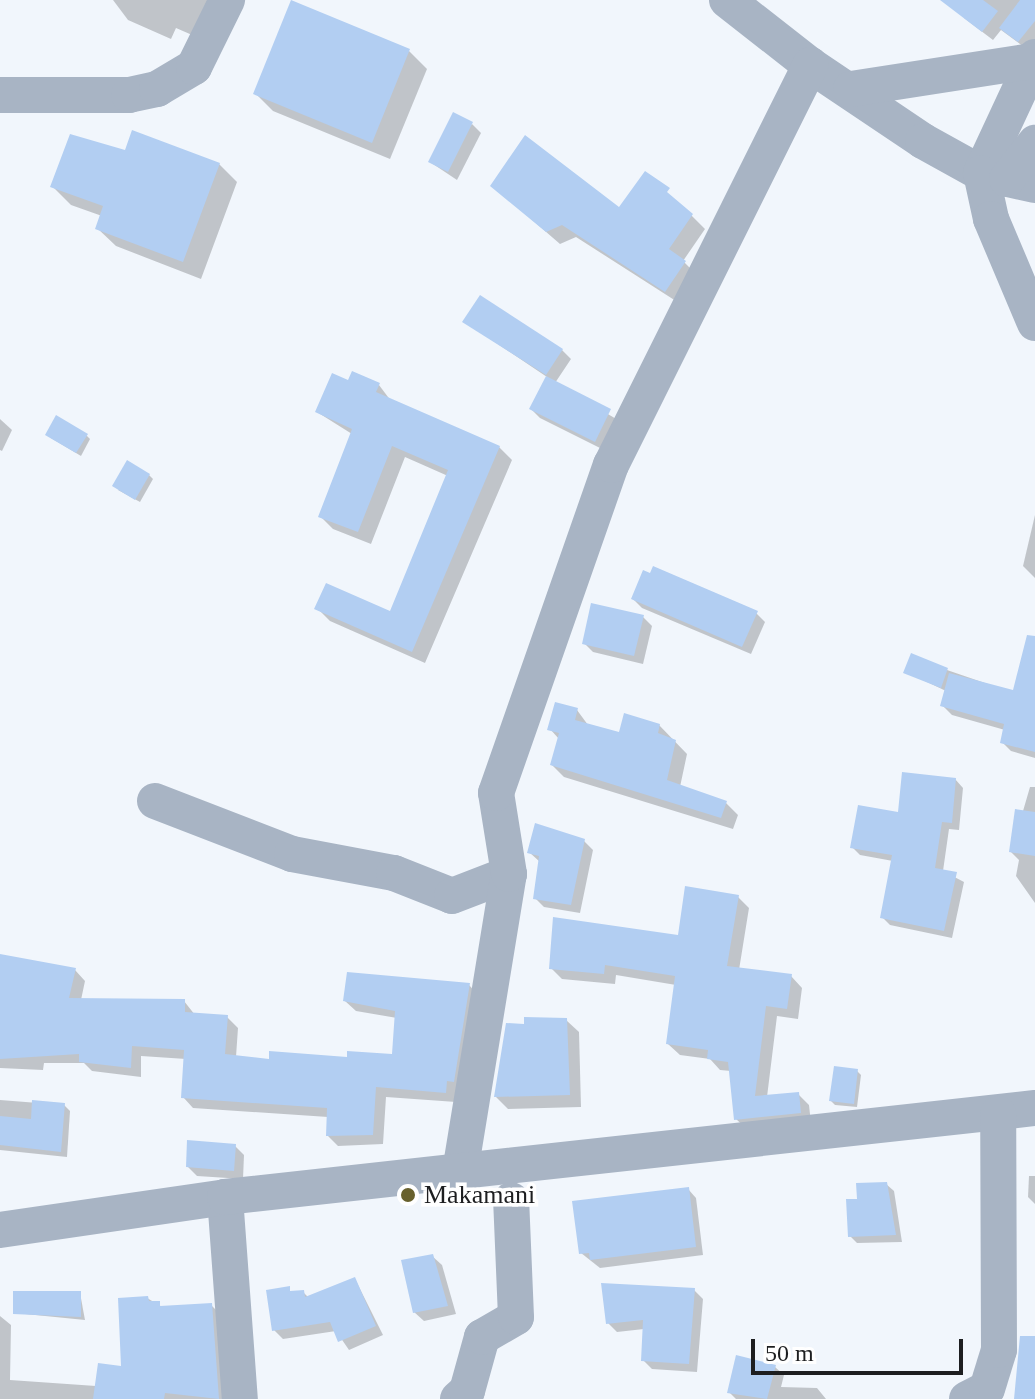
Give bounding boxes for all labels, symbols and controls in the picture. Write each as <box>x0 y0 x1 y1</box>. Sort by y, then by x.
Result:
place label: Makamani <box>424 1179 535 1211</box>
marker: Makamani <box>399 1186 417 1204</box>
scale bar <box>755 1323 967 1373</box>
text: 50 m <box>765 1340 814 1366</box>

